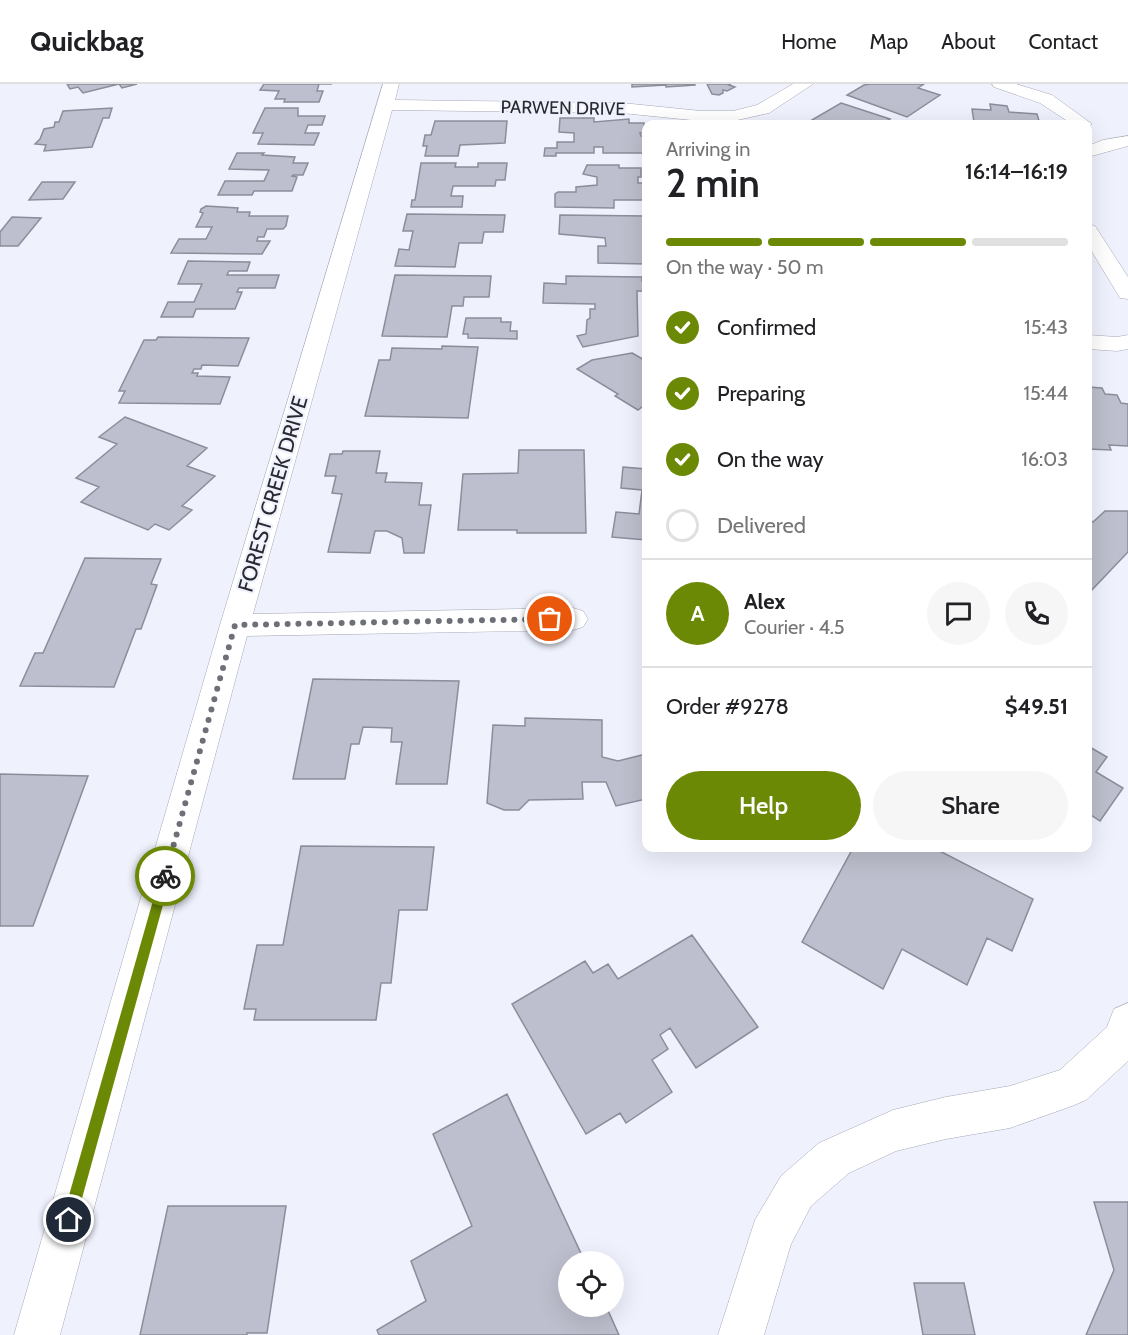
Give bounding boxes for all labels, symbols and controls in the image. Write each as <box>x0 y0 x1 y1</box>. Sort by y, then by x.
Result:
text: Quickbag <box>30 24 144 58</box>
text: Home <box>781 29 837 54</box>
text: Map <box>870 29 908 54</box>
text: About <box>941 29 995 54</box>
text: Contact <box>1028 29 1098 54</box>
street label: PARWEN DRIVE <box>500 96 626 120</box>
text: Arriving in <box>666 137 750 161</box>
text: 16:14–16:19 <box>965 158 1068 185</box>
text: 2 min <box>666 159 760 207</box>
text: On the way · 50 m <box>666 255 824 279</box>
icon: check <box>666 311 699 344</box>
text: Confirmed <box>717 314 816 341</box>
text: 15:43 <box>1024 315 1068 339</box>
icon: check <box>666 377 699 410</box>
text: Preparing <box>717 380 805 407</box>
text: 15:44 <box>1023 381 1068 405</box>
street label: FOREST CREEK DRIVE <box>233 393 312 595</box>
icon: check <box>666 443 699 476</box>
text: On the way <box>717 446 824 473</box>
text: 16:03 <box>1021 447 1068 471</box>
text: Delivered <box>717 512 806 539</box>
button: chat <box>927 582 990 645</box>
button: phone <box>1005 582 1068 645</box>
text: Alex <box>744 588 785 615</box>
pin <box>524 593 575 644</box>
text: A <box>691 600 704 627</box>
icon: bag <box>533 602 566 635</box>
text: Courier · 4.5 <box>744 615 845 639</box>
text: Order #9278 <box>666 693 789 720</box>
text: $49.51 <box>1005 693 1068 720</box>
button: Help <box>666 771 861 840</box>
button: Share <box>873 771 1068 840</box>
courier <box>135 846 195 906</box>
icon: bike <box>149 860 182 893</box>
pin <box>43 1194 94 1245</box>
icon: home <box>52 1203 85 1236</box>
map controls <box>558 1251 624 1317</box>
button: locate <box>558 1251 624 1317</box>

